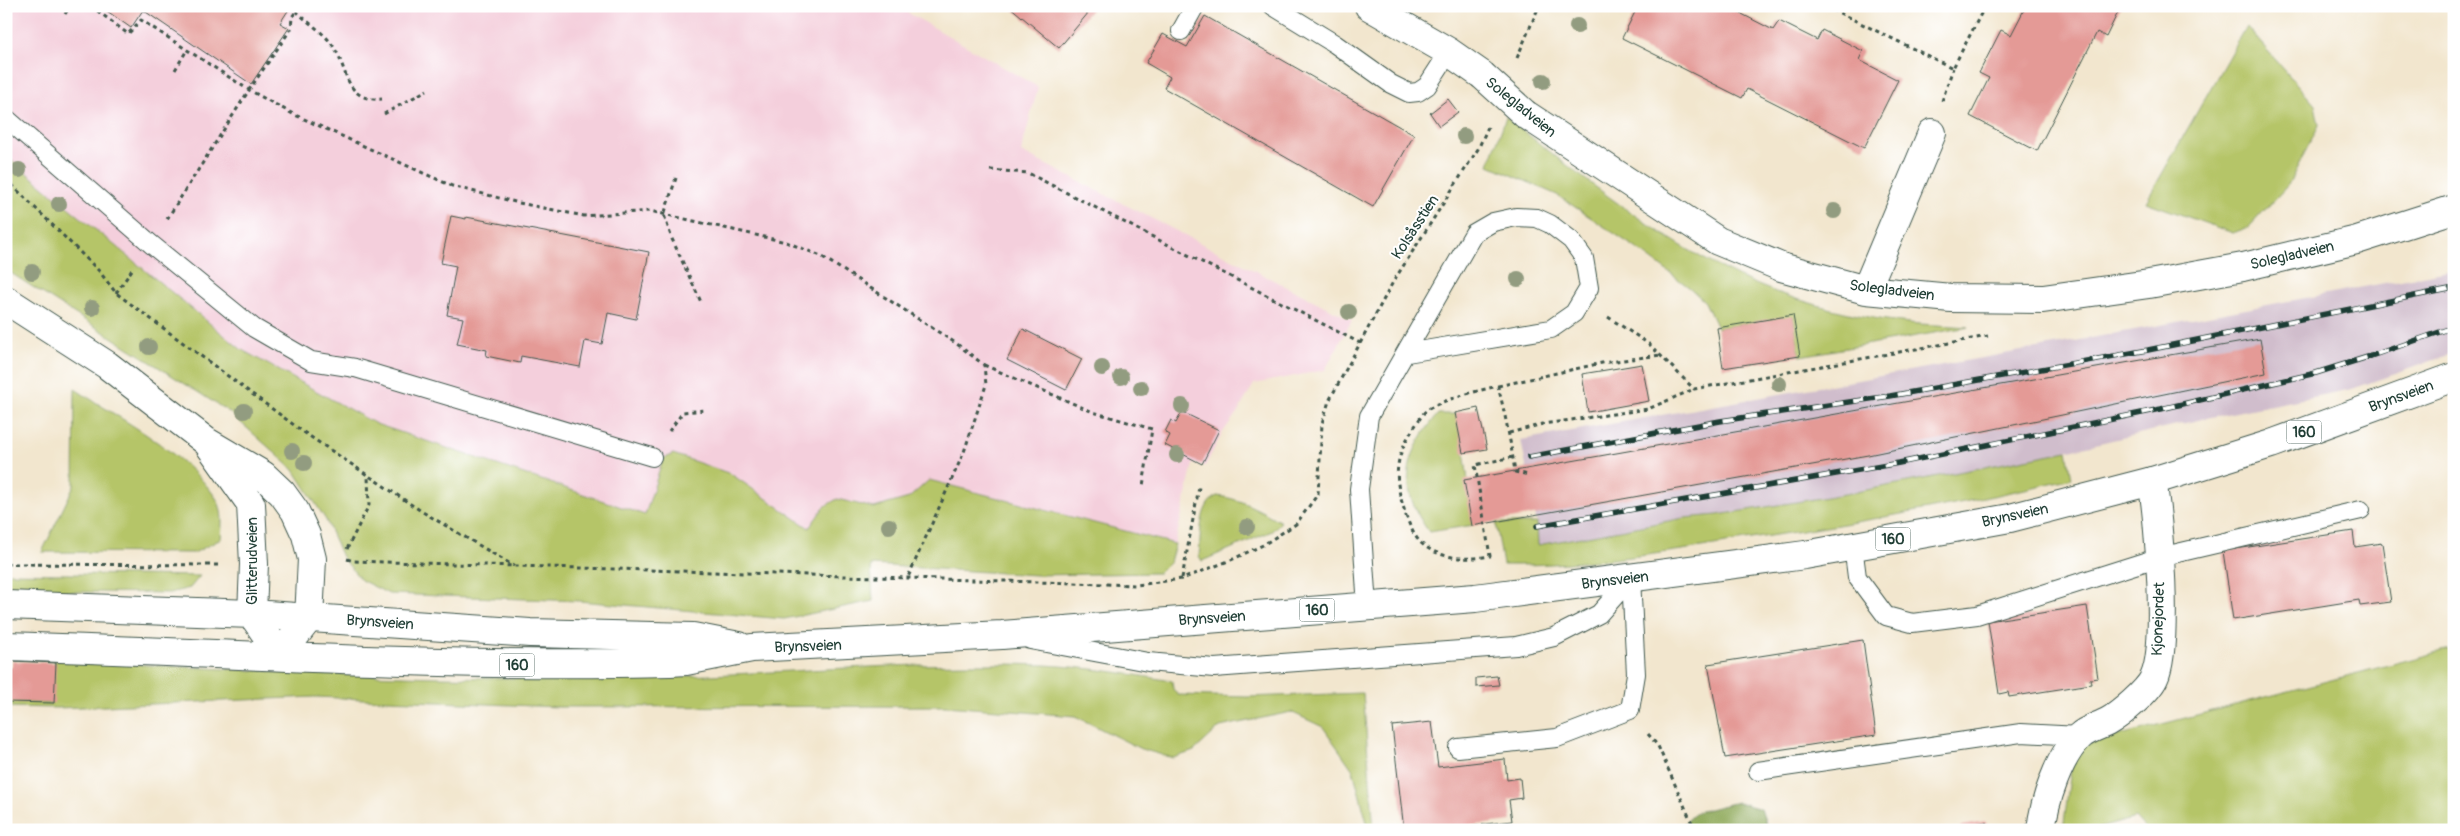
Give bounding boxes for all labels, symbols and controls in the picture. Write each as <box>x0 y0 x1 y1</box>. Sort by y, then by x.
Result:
street label: Solegladveien <box>1481 73 1560 142</box>
street label: Kolsåsstien <box>1388 192 1443 263</box>
street label: Solegladveien <box>2248 237 2336 274</box>
street label: Solegladveien <box>1848 276 1936 305</box>
street label: Brynsveien <box>2366 376 2436 417</box>
road number: 160 <box>2286 421 2322 444</box>
street label: Brynsveien <box>1980 499 2050 532</box>
street label: Glitterudveien <box>243 517 262 605</box>
road number: 160 <box>1876 528 1910 550</box>
street label: Brynsveien <box>1580 567 1650 594</box>
street label: Kjonejordet <box>2148 581 2169 656</box>
road number: 160 <box>1300 598 1334 622</box>
street label: Brynsveien <box>1178 607 1246 630</box>
street label: Brynsveien <box>346 611 414 634</box>
street label: Brynsveien <box>774 636 842 657</box>
road number: 160 <box>500 654 534 676</box>

